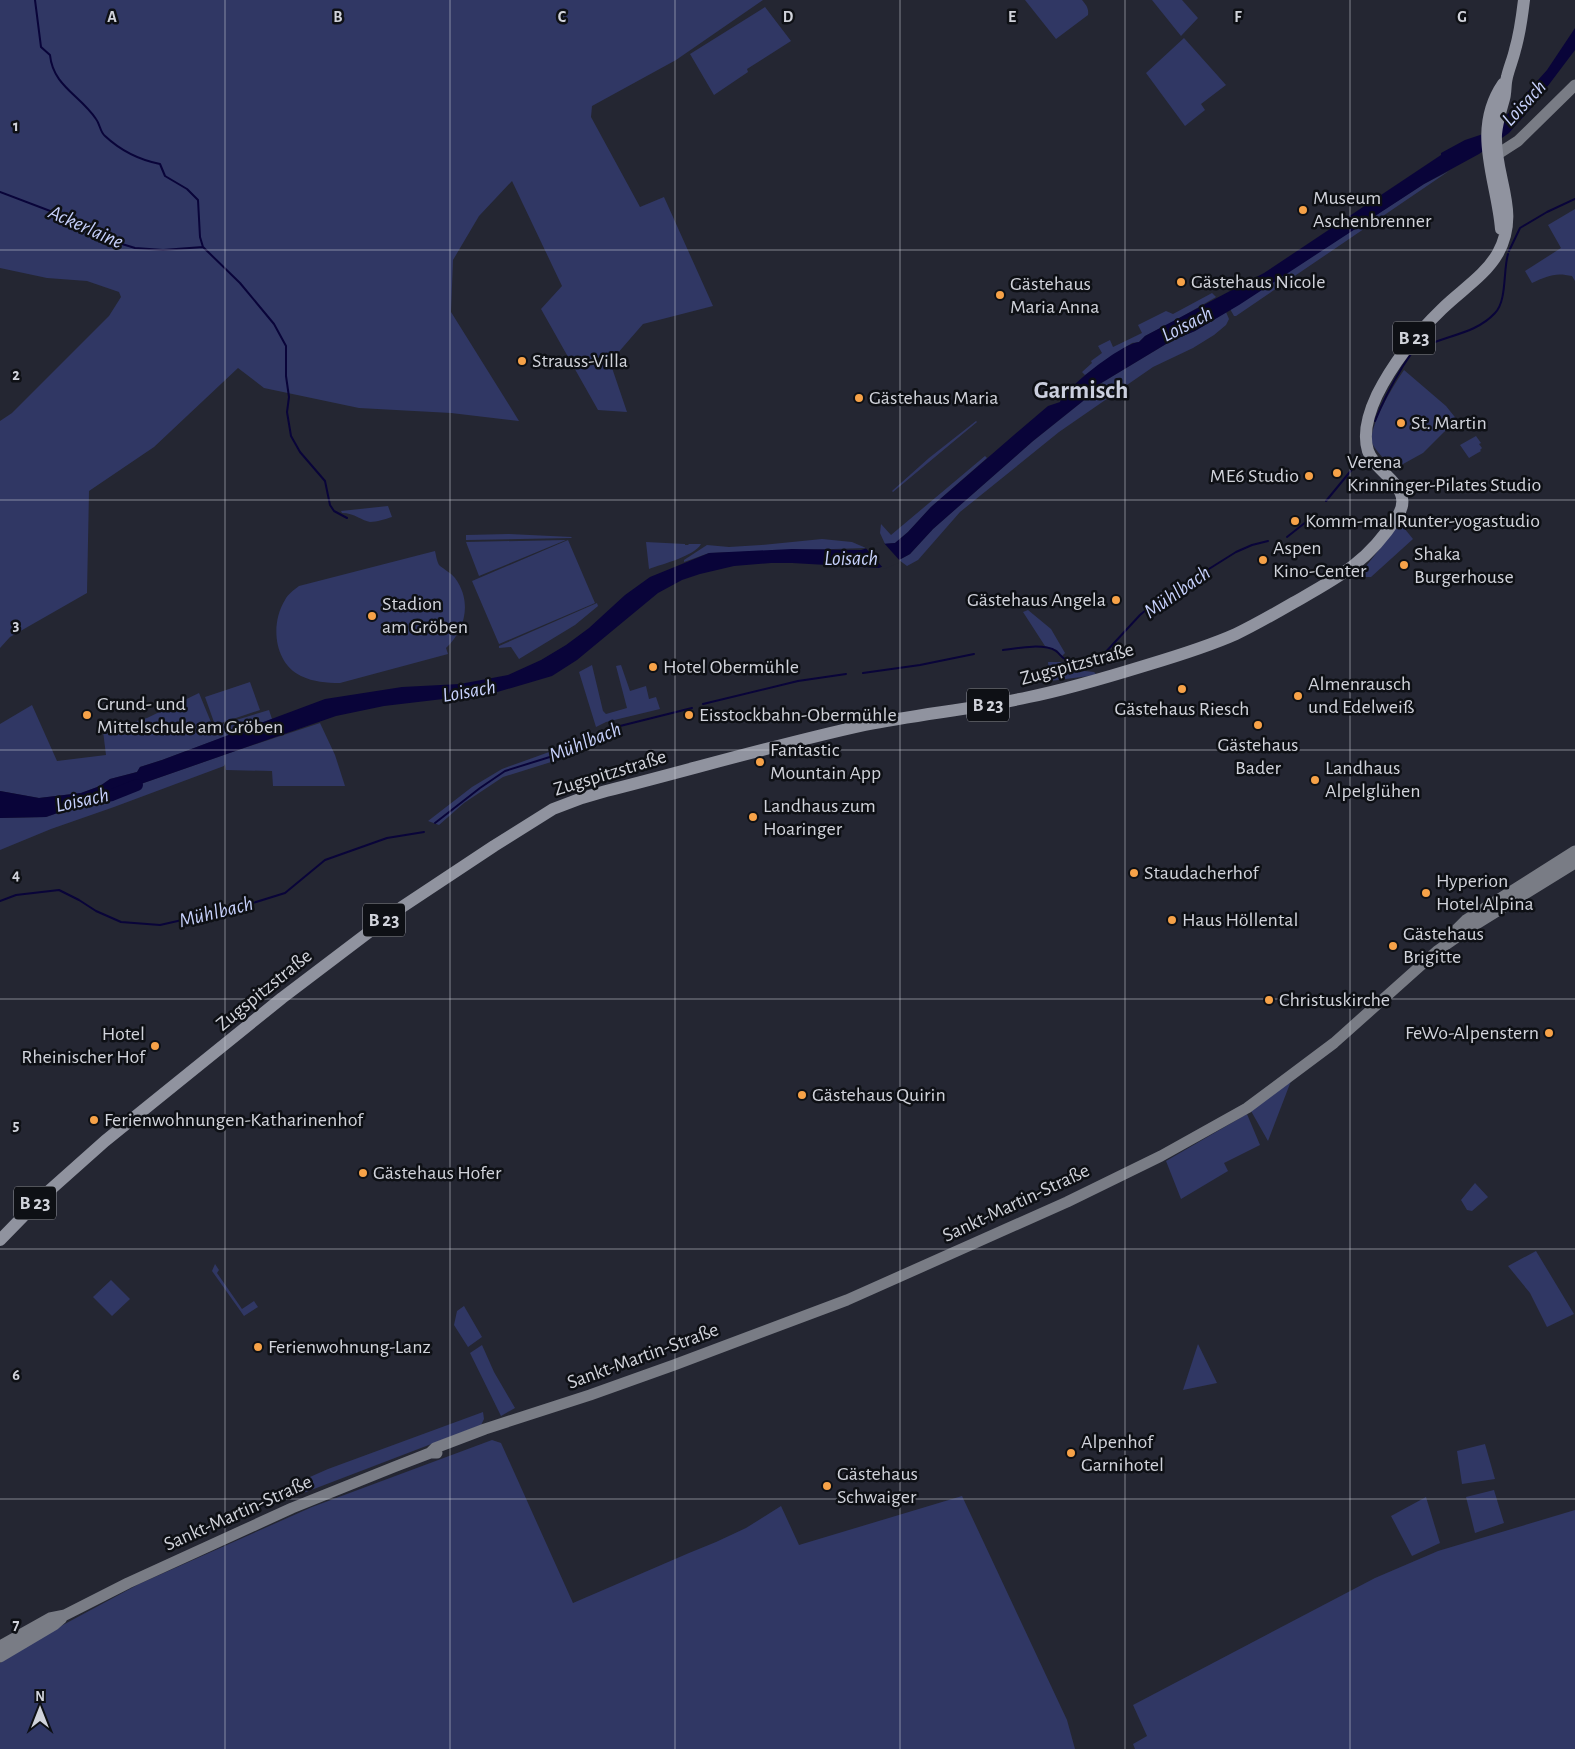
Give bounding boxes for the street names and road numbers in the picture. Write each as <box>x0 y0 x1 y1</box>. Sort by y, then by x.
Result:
road number: B 23 <box>1393 322 1435 354</box>
street label: Zugspitzstraße <box>1018 639 1136 689</box>
road number: B 23 <box>967 688 1009 722</box>
street label: Zugspitzstraße <box>551 746 669 800</box>
road number: B 23 <box>363 904 405 936</box>
street label: Zugspitzstraße <box>212 945 316 1035</box>
street label: Sankt-Martin-Straße <box>939 1160 1093 1246</box>
road number: B 23 <box>14 1186 56 1220</box>
street label: Sankt-Martin-Straße <box>565 1319 721 1393</box>
street label: Sankt-Martin-Straße <box>161 1471 315 1555</box>

